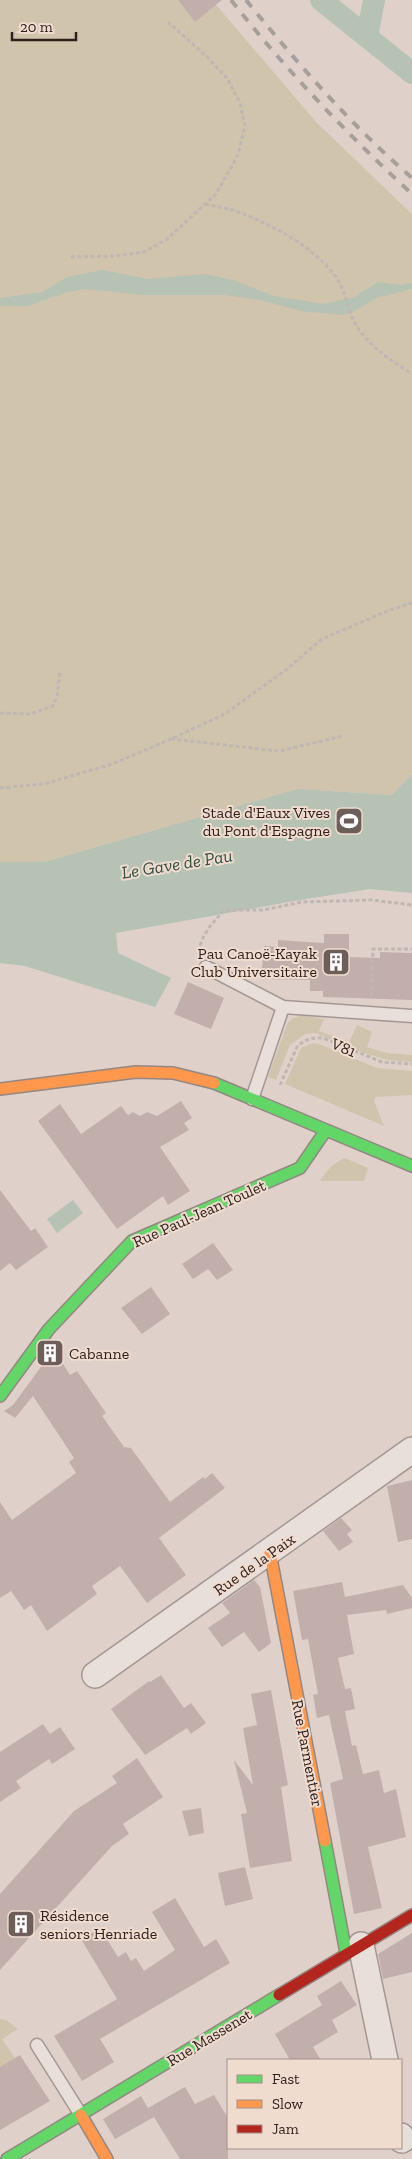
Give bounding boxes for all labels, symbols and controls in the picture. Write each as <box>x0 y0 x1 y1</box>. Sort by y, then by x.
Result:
scale bar <box>12 10 76 42</box>
text: 20 m <box>20 18 53 36</box>
place label: Stade d'Eaux Vives du Pont d'Espagne <box>202 803 330 840</box>
sports icon: Stade d'Eaux Vives du Pont d'Espagne <box>334 806 364 836</box>
water label: Le Gave de Pau <box>120 844 234 884</box>
place label: Pau Canoë-Kayak Club Universitaire <box>191 944 318 981</box>
building icon: Pau Canoë-Kayak Club Universitaire <box>321 947 351 977</box>
street label: V81 <box>328 1033 359 1061</box>
street label: Rue Paul-Jean Toulet <box>130 1176 269 1251</box>
building icon: Cabanne <box>35 1338 65 1368</box>
place label: Cabanne <box>69 1344 129 1363</box>
street label: Rue de la Paix <box>210 1529 299 1599</box>
street label: Rue Parmentier <box>288 1698 327 1809</box>
place label: Résidence seniors Henriade <box>40 1906 157 1943</box>
building icon: Résidence seniors Henriade <box>6 1909 36 1939</box>
street label: Rue Massenet <box>163 2005 255 2070</box>
legend <box>227 2059 402 2149</box>
text: Fast <box>272 2070 300 2088</box>
text: Slow <box>272 2095 304 2113</box>
text: Jam <box>272 2120 299 2138</box>

